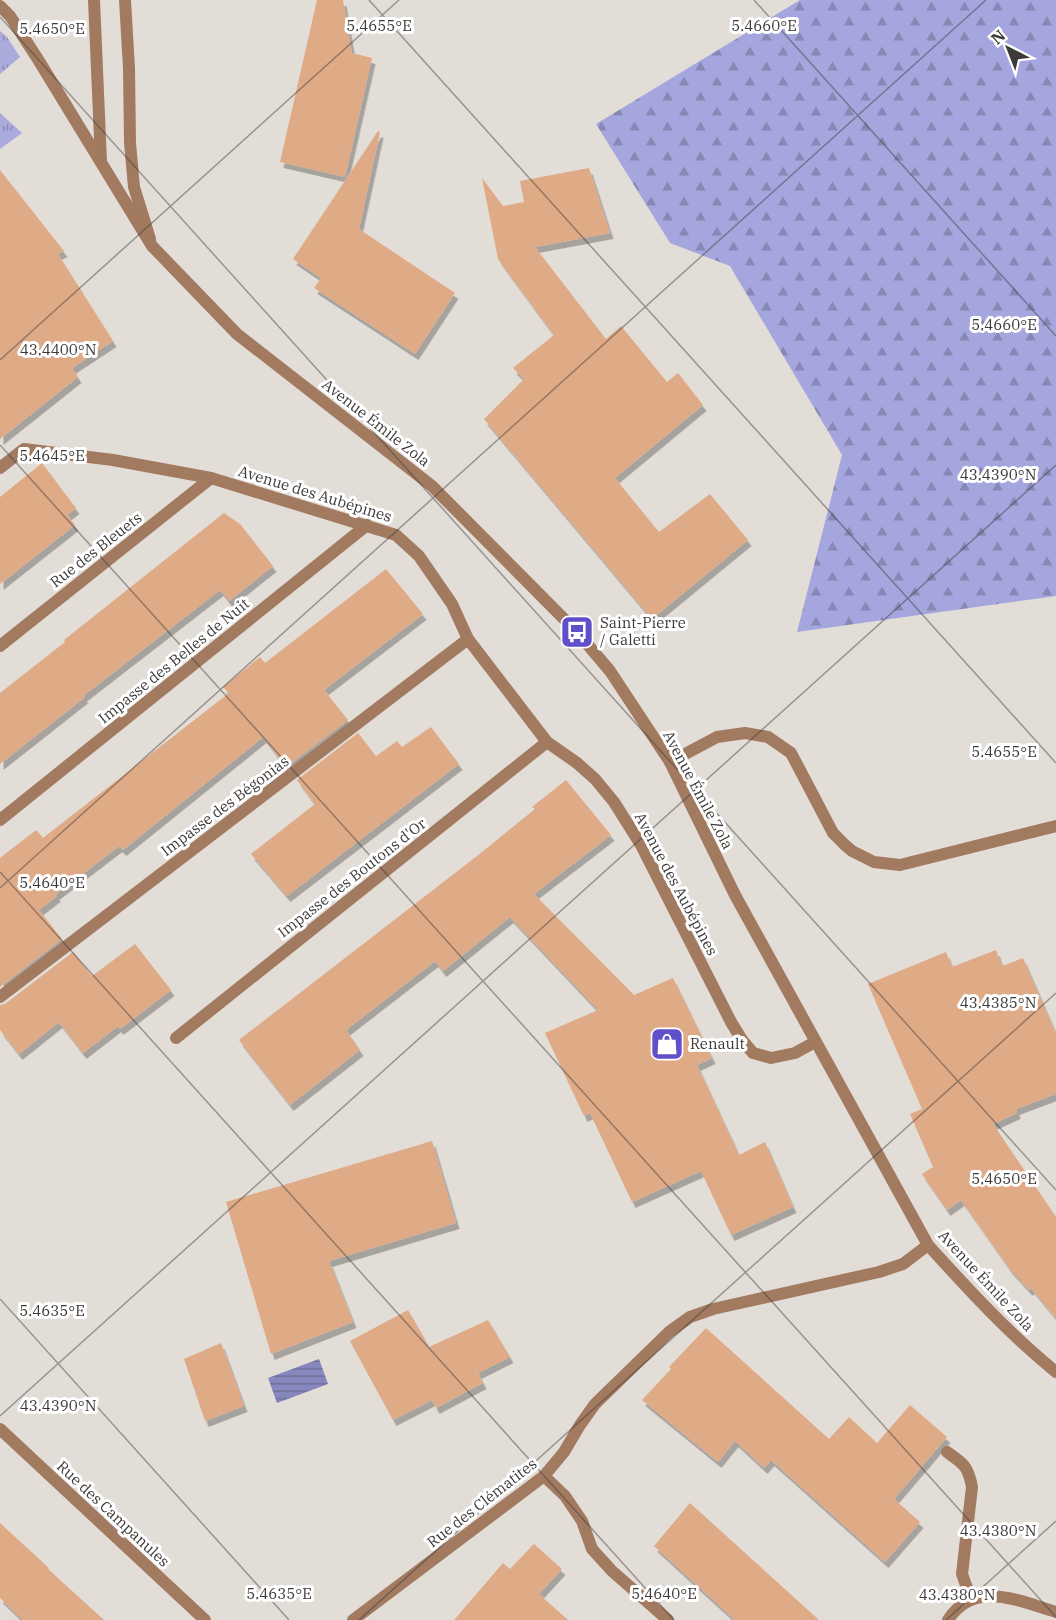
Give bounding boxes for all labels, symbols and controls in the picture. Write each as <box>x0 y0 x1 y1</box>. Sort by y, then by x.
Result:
text: 5.4655°E <box>346 16 412 35</box>
text: 5.4660°E <box>731 16 797 35</box>
north arrow <box>978 18 1038 78</box>
text: 5.4650°E <box>19 19 85 38</box>
text: N <box>987 25 1009 49</box>
text: 5.4660°E <box>971 315 1037 334</box>
text: 43.4400°N <box>20 340 96 359</box>
street label: Avenue Émile Zola <box>319 375 434 471</box>
text: 5.4645°E <box>19 446 85 465</box>
street label: Avenue des Aubépines <box>236 461 394 526</box>
text: 43.4390°N <box>960 465 1036 484</box>
street label: Rue des Bleuets <box>46 508 145 591</box>
street label: Impasse des Belles de Nuit <box>94 594 253 727</box>
place label: Saint-Pierre / Galetti <box>600 613 686 649</box>
bus stop icon: Saint-Pierre / Galetti <box>559 614 595 650</box>
street label: Avenue Émile Zola <box>659 727 738 852</box>
text: 5.4655°E <box>971 742 1037 761</box>
street label: Impasse des Bégonias <box>157 751 293 860</box>
street label: Avenue des Aubépines <box>631 809 722 959</box>
street label: Impasse des Boutons d'Or <box>274 814 430 941</box>
text: 5.4640°E <box>19 873 85 892</box>
text: 43.4385°N <box>960 993 1036 1012</box>
shop icon: Renault <box>649 1026 685 1062</box>
place label: Renault <box>690 1034 745 1053</box>
text: 5.4650°E <box>971 1169 1037 1188</box>
street label: Avenue Émile Zola <box>935 1226 1038 1335</box>
text: 5.4635°E <box>19 1301 85 1320</box>
text: 43.4390°N <box>20 1396 96 1415</box>
street label: Rue des Clématites <box>423 1454 540 1551</box>
street label: Rue des Campanules <box>53 1457 174 1571</box>
text: 43.4380°N <box>960 1521 1036 1540</box>
text: 5.4635°E <box>246 1584 312 1603</box>
text: 5.4640°E <box>631 1584 697 1603</box>
text: 43.4380°N <box>919 1585 995 1604</box>

